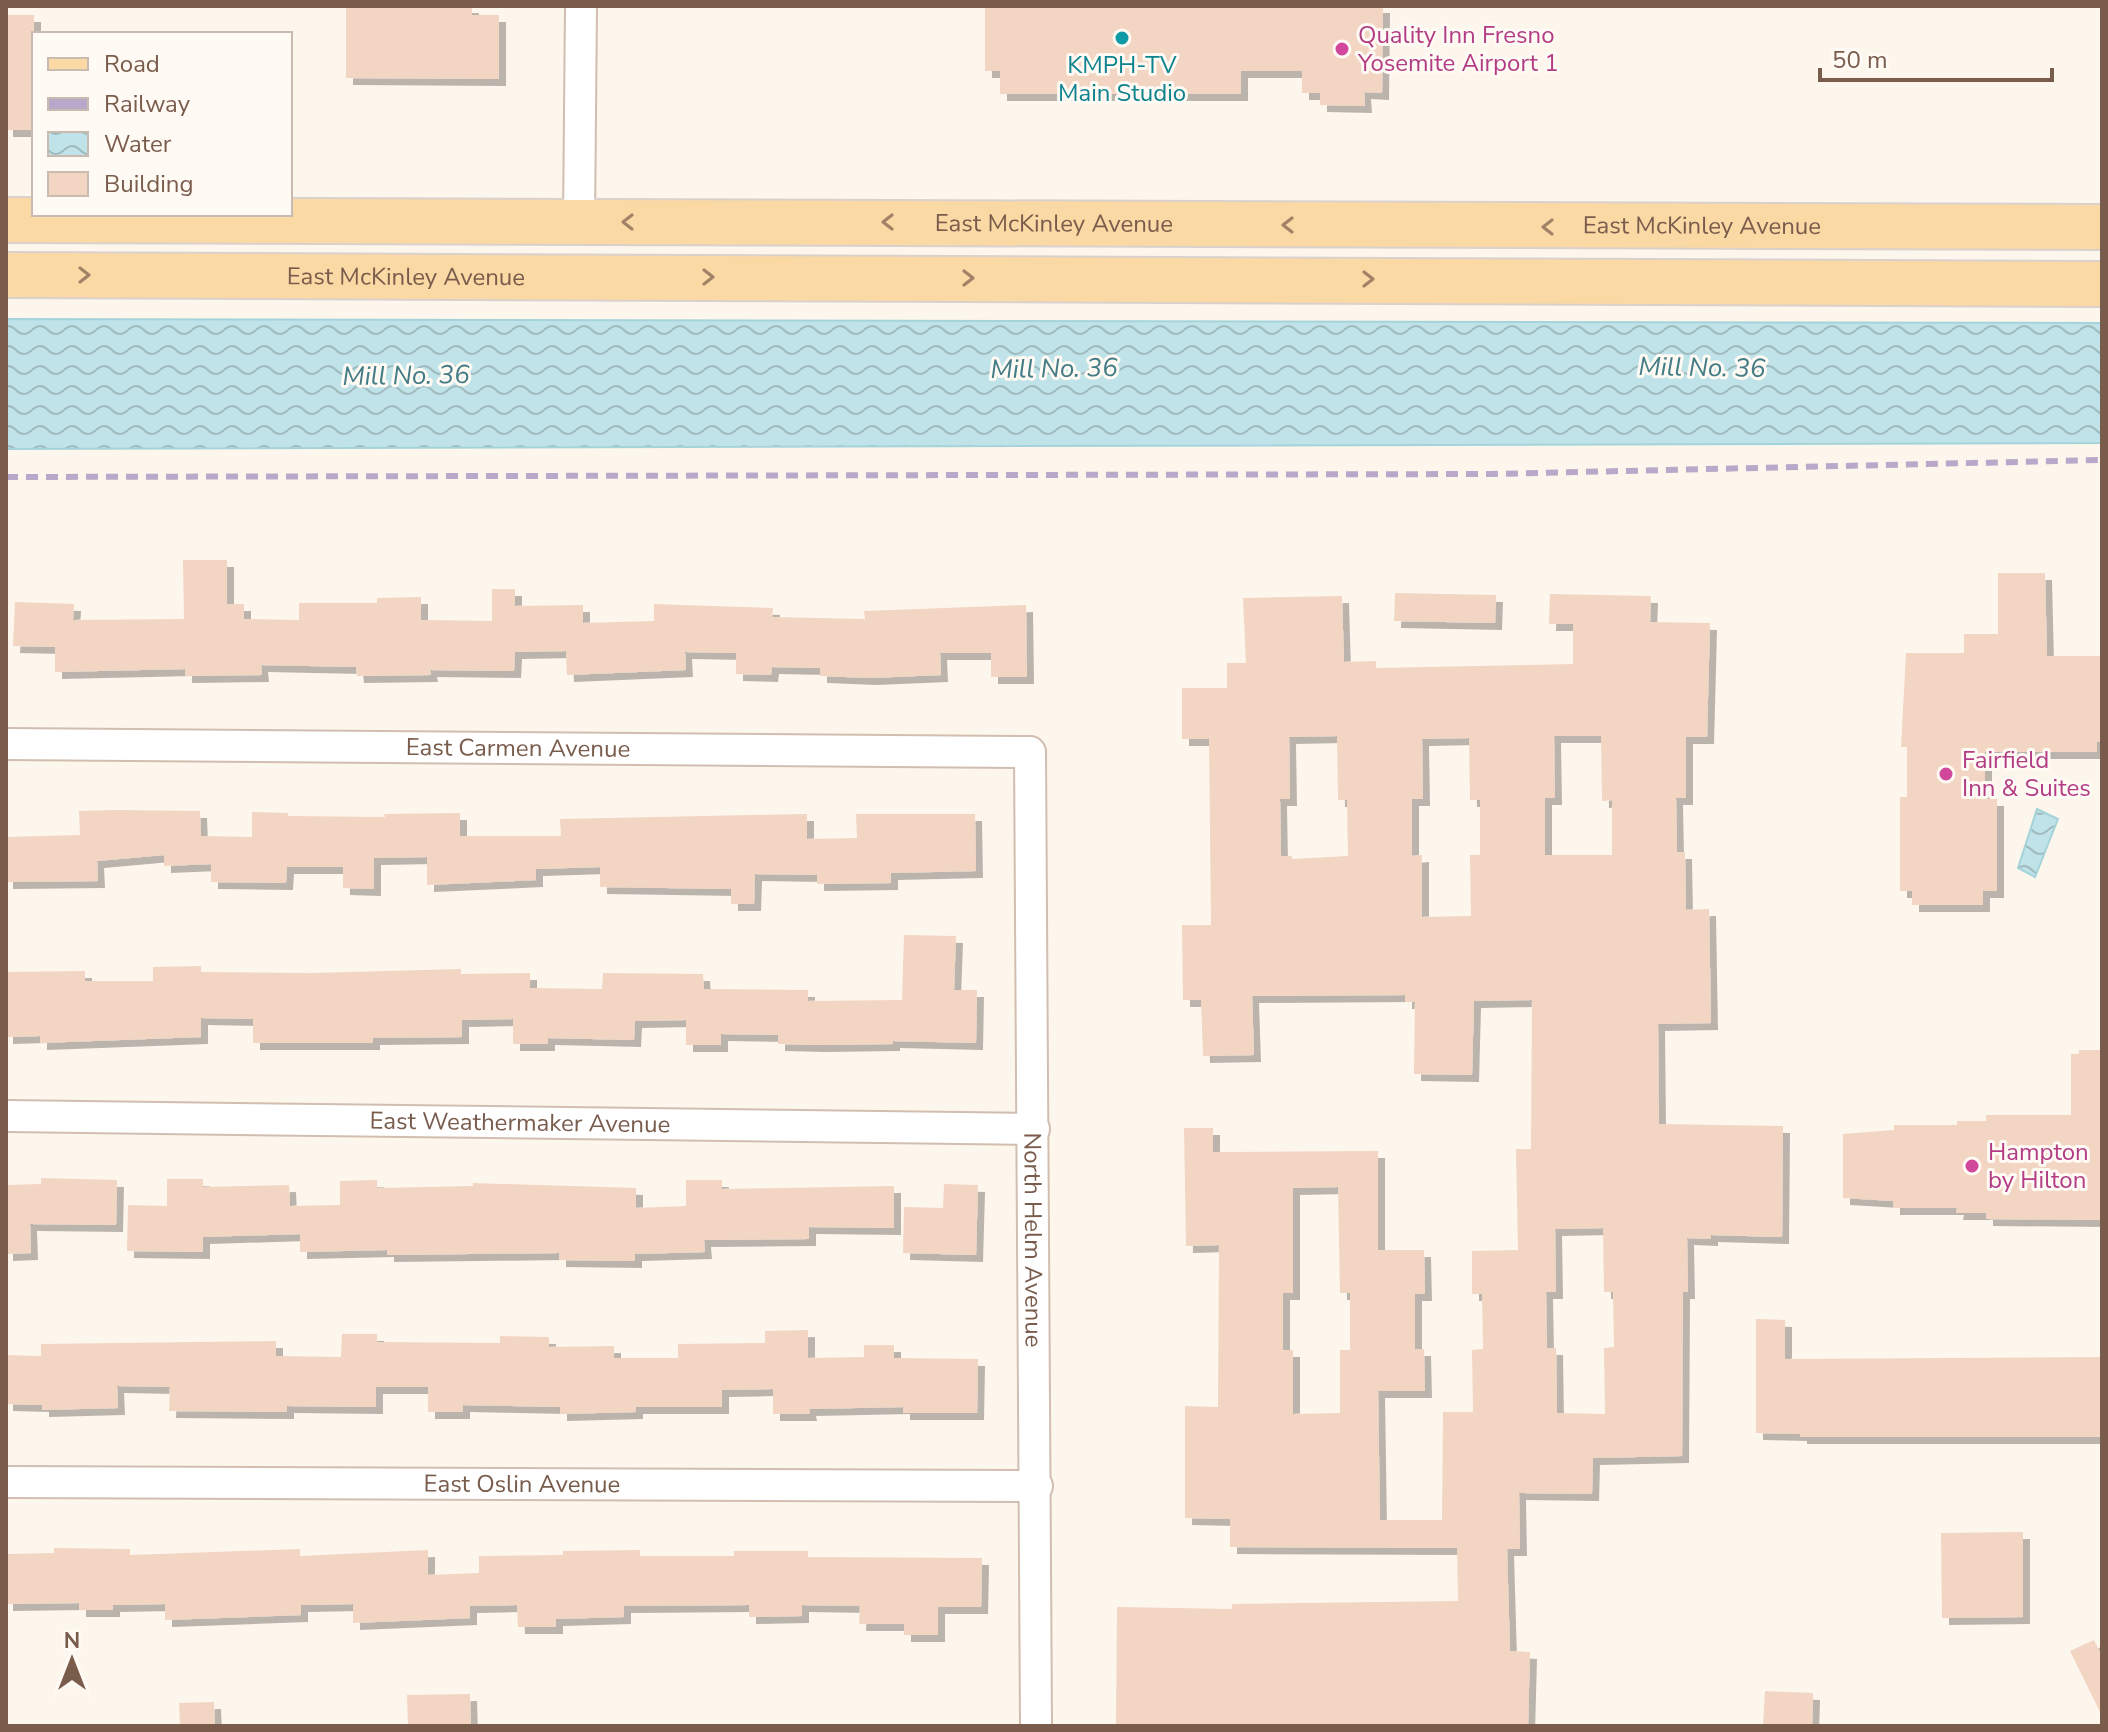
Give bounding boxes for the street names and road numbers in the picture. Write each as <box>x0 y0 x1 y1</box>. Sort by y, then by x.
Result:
street label: East McKinley Avenue <box>935 207 1173 240</box>
street label: East McKinley Avenue <box>1583 209 1821 242</box>
street label: East McKinley Avenue <box>287 260 525 293</box>
street label: East Carmen Avenue <box>406 731 630 765</box>
street label: East Weathermaker Avenue <box>369 1105 671 1140</box>
street label: North Helm Avenue <box>1016 1132 1050 1348</box>
street label: East Oslin Avenue <box>424 1468 620 1500</box>

